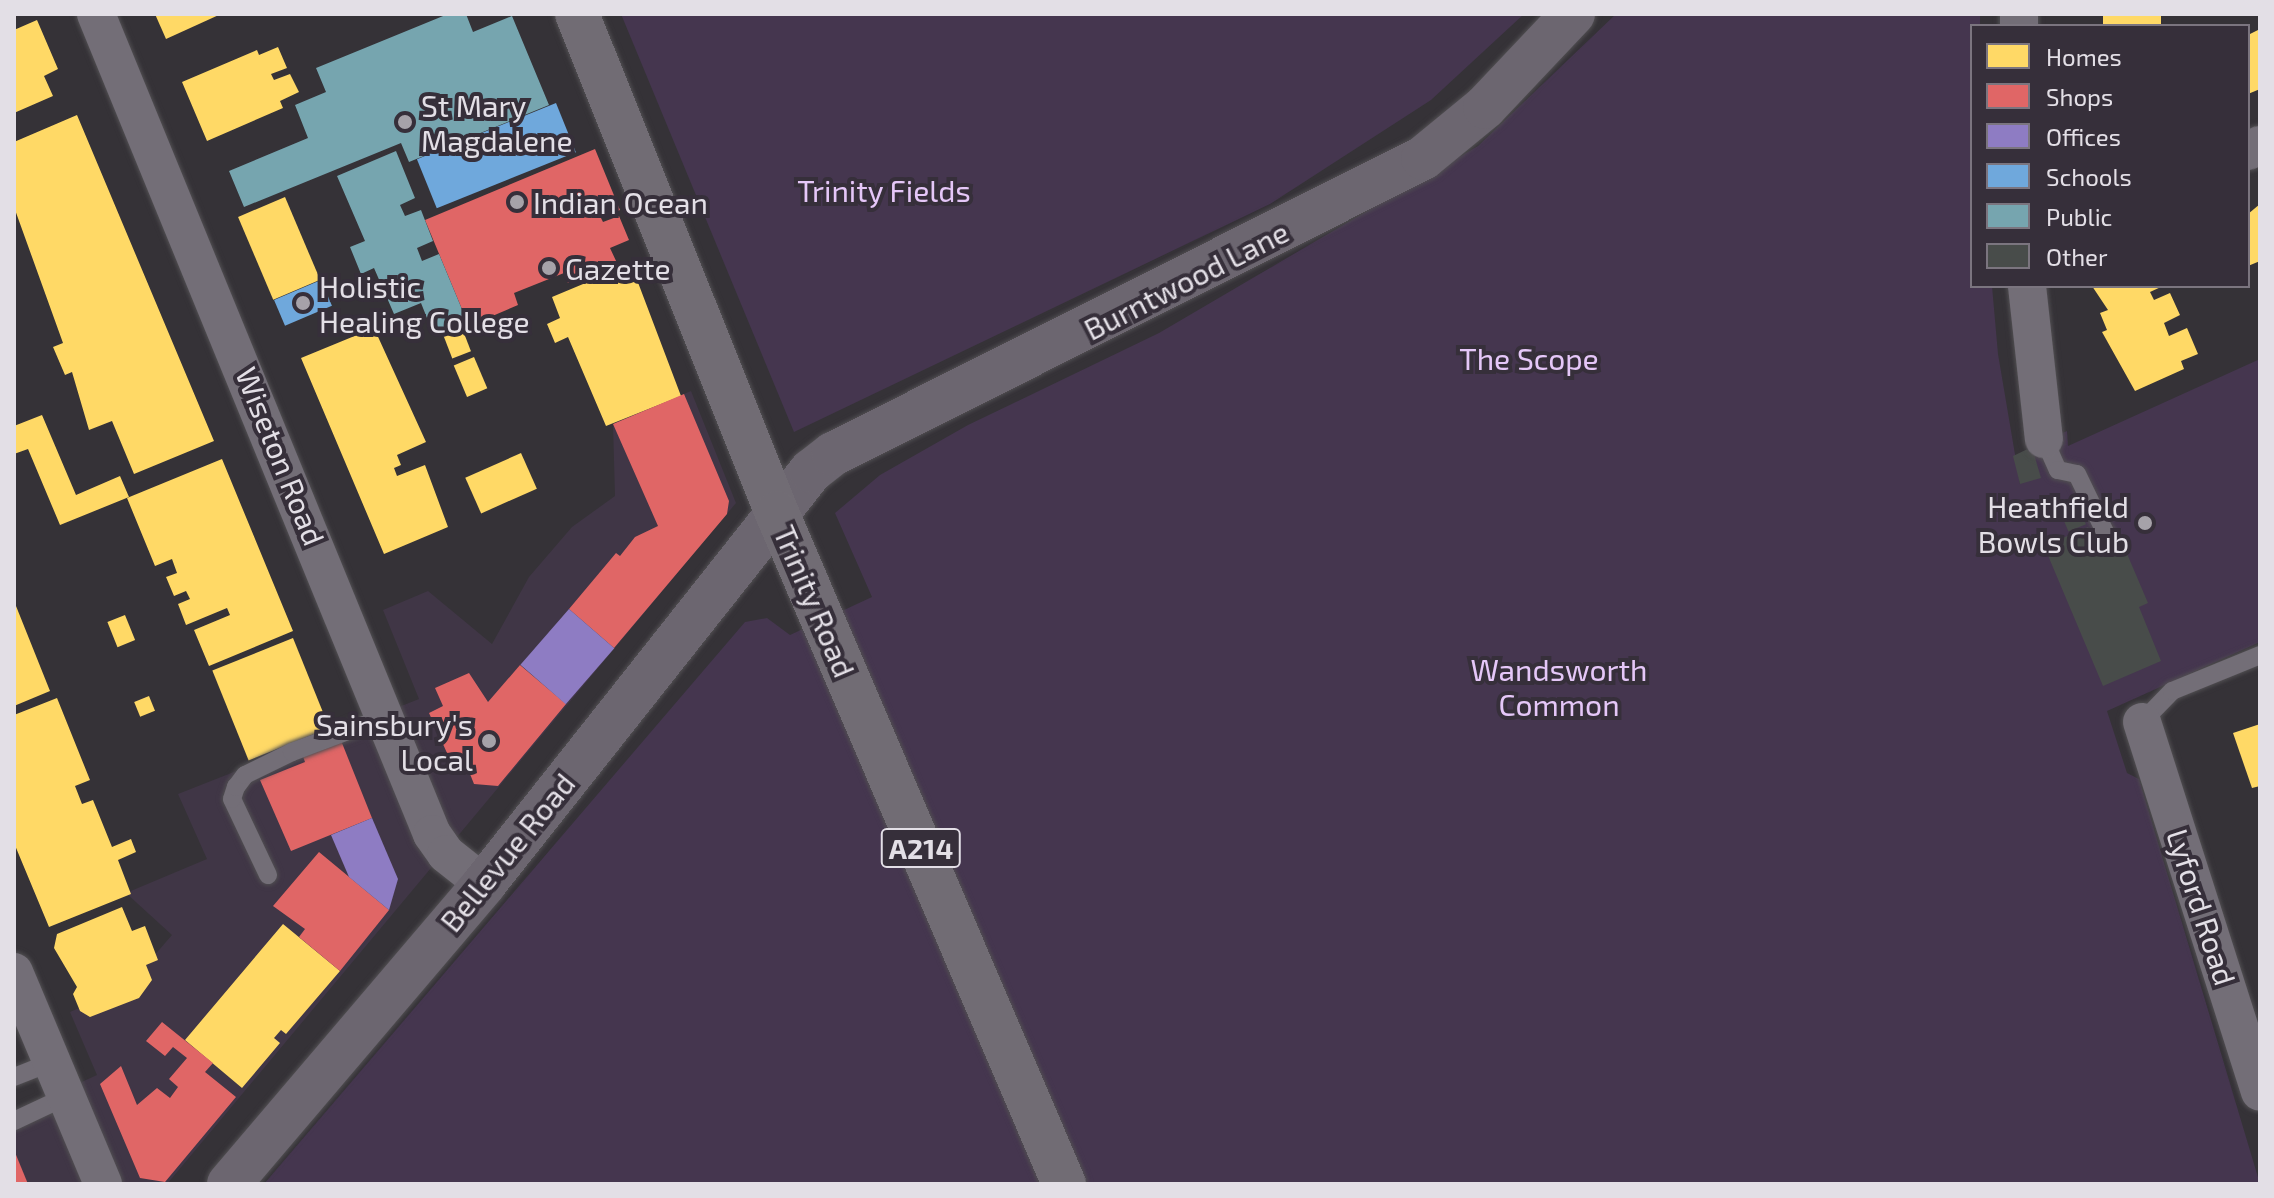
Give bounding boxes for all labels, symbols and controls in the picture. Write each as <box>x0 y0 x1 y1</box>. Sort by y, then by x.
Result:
legend <box>1970 24 2250 288</box>
text: Homes <box>2046 42 2122 71</box>
text: Shops <box>2046 82 2113 111</box>
place label: St Mary Magdalene <box>421 87 573 158</box>
marker: St Mary Magdalene <box>396 113 414 131</box>
text: Offices <box>2046 122 2121 151</box>
text: Schools <box>2046 162 2132 191</box>
park label: Trinity Fields <box>797 172 971 208</box>
place label: Indian Ocean <box>533 184 708 220</box>
marker: Indian Ocean <box>508 193 526 211</box>
text: Public <box>2046 202 2112 231</box>
street label: Burntwood Lane <box>1078 213 1294 347</box>
text: Other <box>2046 242 2108 271</box>
place label: Gazette <box>565 250 671 286</box>
marker: Gazette <box>540 259 558 277</box>
place label: Holistic Healing College <box>319 268 530 338</box>
marker: Holistic Healing College <box>294 294 312 312</box>
park label: The Scope <box>1459 340 1599 376</box>
street label: Wiseton Road <box>229 362 333 550</box>
place label: Heathfield Bowls Club <box>1978 488 2129 558</box>
marker: Heathfield Bowls Club <box>2136 514 2154 532</box>
street label: Trinity Road <box>767 519 863 683</box>
park label: Wandsworth Common <box>1471 651 1647 722</box>
place label: Sainsbury's Local <box>316 706 473 776</box>
marker: Sainsbury's Local <box>480 732 498 750</box>
street label: Bellevue Road <box>432 766 582 938</box>
road number: A214 <box>879 824 963 872</box>
street label: Lyford Road <box>2160 824 2244 990</box>

